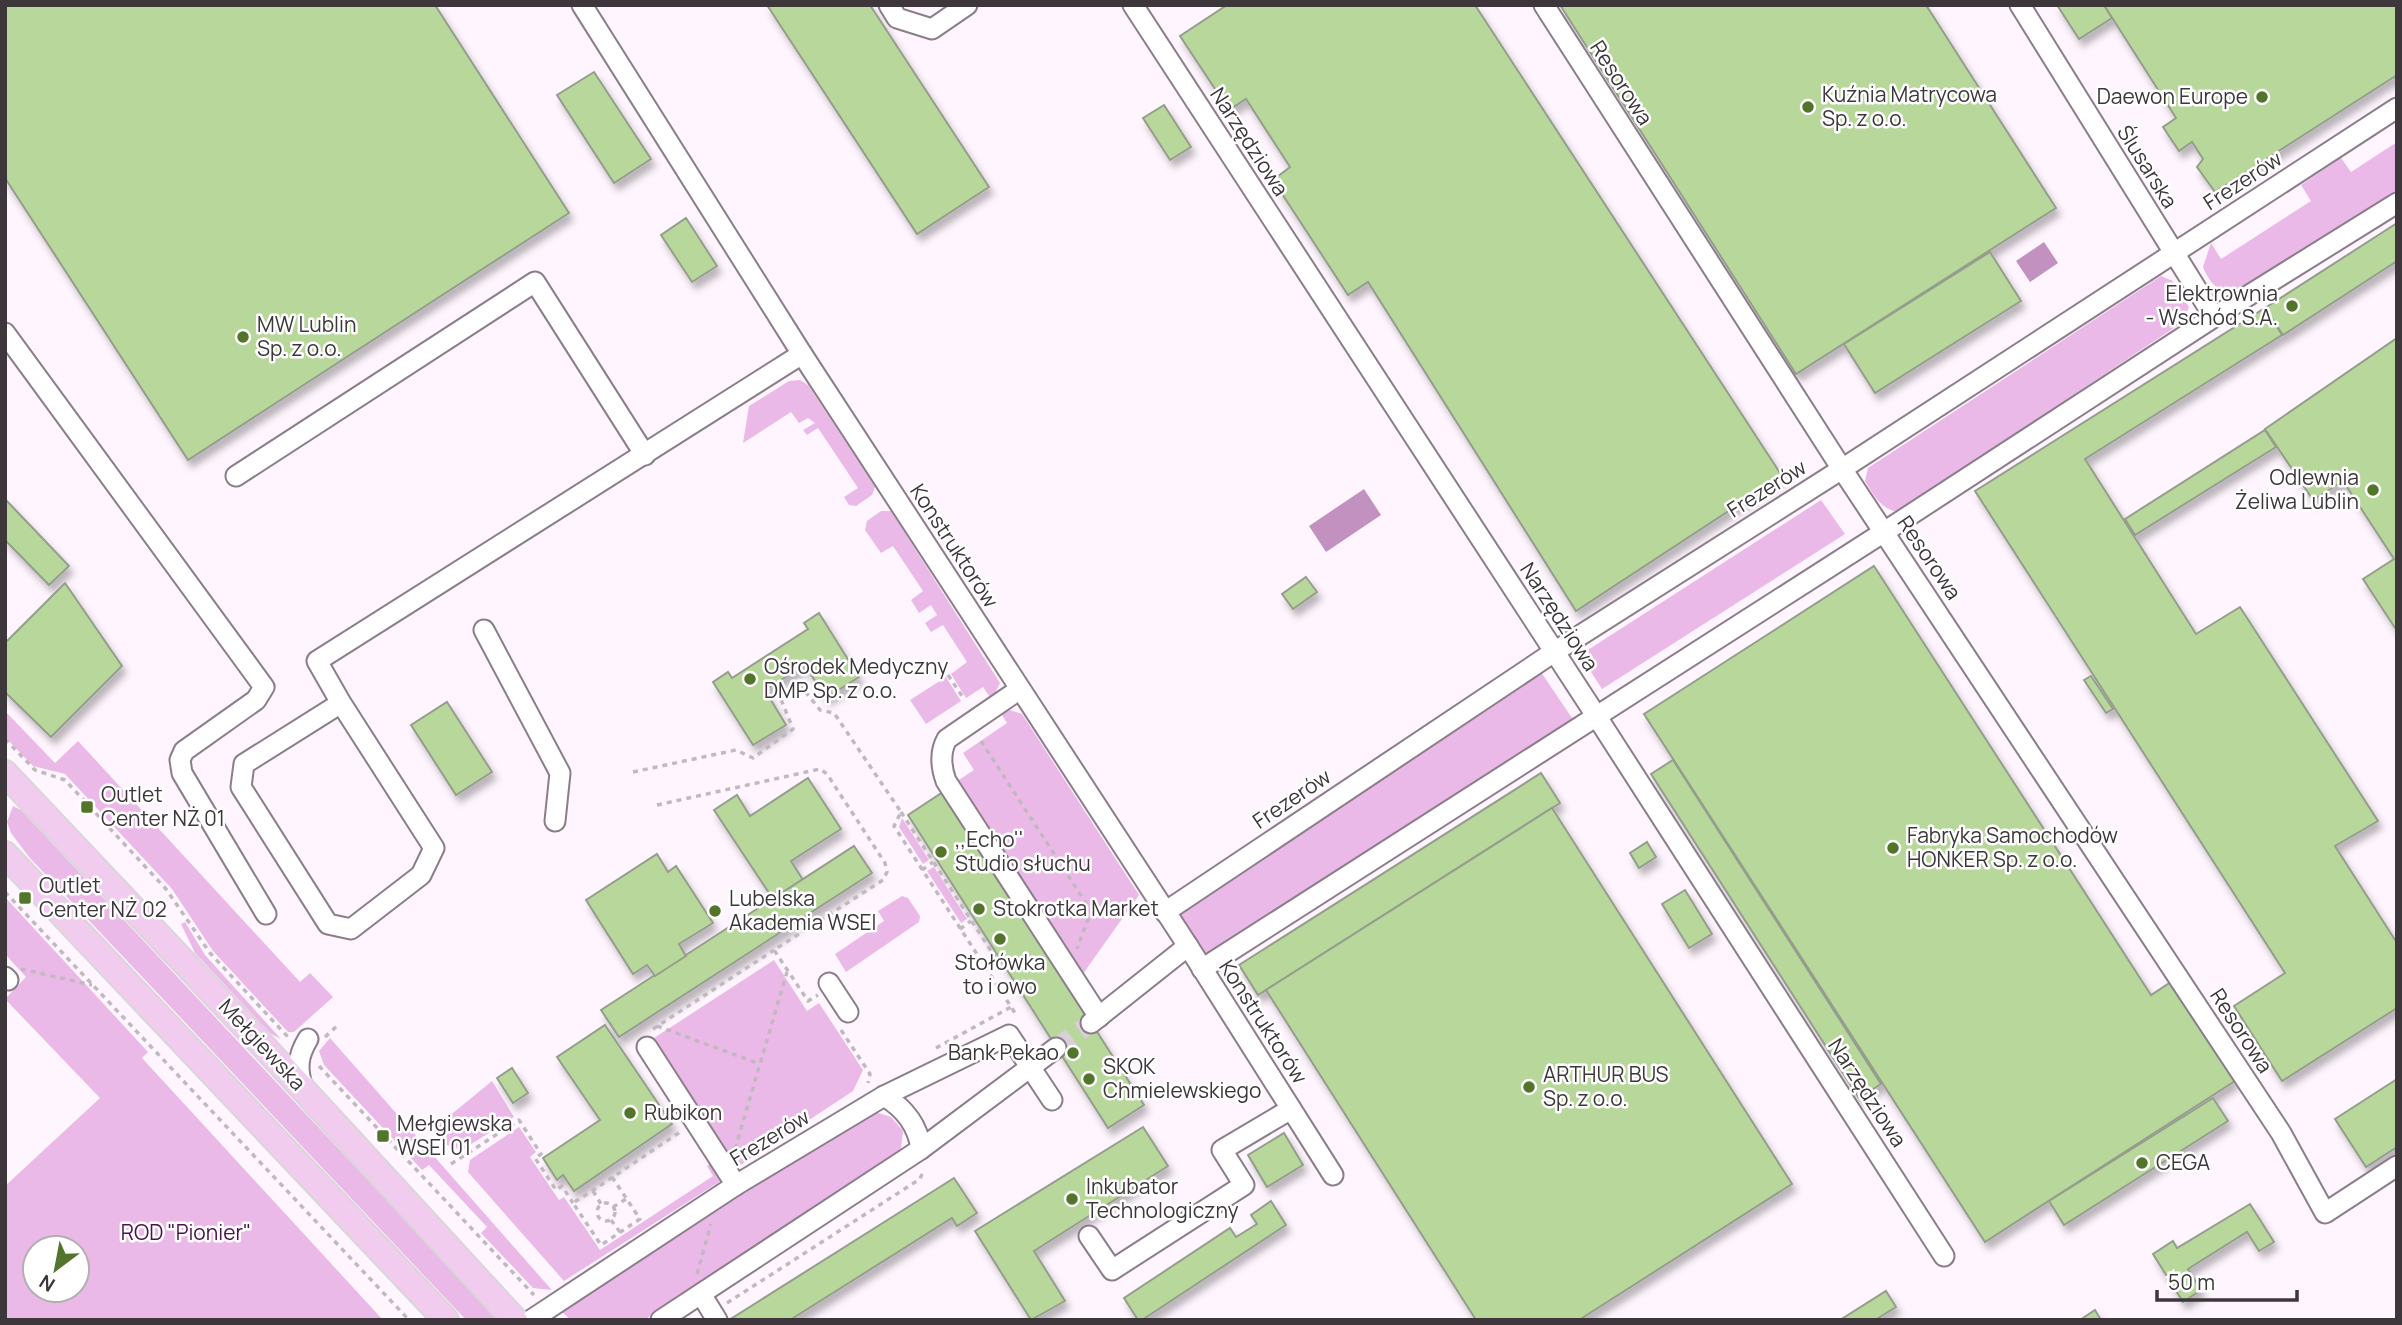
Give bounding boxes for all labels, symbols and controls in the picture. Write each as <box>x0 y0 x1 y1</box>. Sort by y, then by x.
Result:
street label: Resorowa <box>1584 35 1660 130</box>
place label: Kuźnia Matrycowa Sp. z o.o. <box>1822 80 1997 132</box>
street label: Narzędziowa <box>1204 82 1295 201</box>
place label: Daewon Europe <box>2097 82 2248 110</box>
marker: Daewon Europe <box>2254 89 2270 105</box>
marker: Kuźnia Matrycowa Sp. z o.o. <box>1800 99 1816 115</box>
street label: Ślusarska <box>2111 119 2184 213</box>
street label: Frezerów <box>2198 144 2287 216</box>
place label: Elektrownia - Wschód S.A. <box>2145 279 2278 331</box>
marker: Elektrownia - Wschód S.A. <box>2284 298 2300 314</box>
place label: MW Lublin Sp. z o.o. <box>257 310 356 362</box>
marker: MW Lublin Sp. z o.o. <box>235 329 251 345</box>
street label: Frezerów <box>1722 453 1811 523</box>
place label: Odlewnia Żeliwa Lublin <box>2235 463 2359 515</box>
street label: Konstruktorów <box>904 478 1005 613</box>
marker: Odlewnia Żeliwa Lublin <box>2365 482 2381 498</box>
street label: Resorowa <box>1892 510 1968 605</box>
street label: Narzędziowa <box>1514 557 1605 676</box>
place label: Ośrodek Medyczny DMP Sp. z o.o. <box>764 652 948 704</box>
marker: Ośrodek Medyczny DMP Sp. z o.o. <box>742 671 758 687</box>
street label: Frezerów <box>1247 762 1336 834</box>
place label: Outlet Center NŻ 01 <box>101 780 225 832</box>
marker: Outlet Center NŻ 01 <box>79 799 95 815</box>
place label: Fabryka Samochodów HONKER Sp. z o.o. <box>1907 821 2118 873</box>
place label: ,,Echo'' Studio słuchu <box>955 825 1091 877</box>
marker: Fabryka Samochodów HONKER Sp. z o.o. <box>1885 840 1901 856</box>
marker: ,,Echo'' Studio słuchu <box>933 844 949 860</box>
place label: Outlet Center NŻ 02 <box>39 871 167 923</box>
place label: Lubelska Akademia WSEI <box>729 884 876 936</box>
marker: Outlet Center NŻ 02 <box>17 890 33 906</box>
place label: Stokrotka Market <box>993 894 1159 922</box>
marker: Stokrotka Market <box>971 901 987 917</box>
marker: Lubelska Akademia WSEI <box>707 903 723 919</box>
marker: Stołówka to i owo <box>992 931 1008 947</box>
place label: Stołówka to i owo <box>954 948 1046 1000</box>
street label: Konstruktorów <box>1213 954 1314 1089</box>
street label: Resorowa <box>2204 983 2280 1078</box>
street label: Mełgiewska <box>213 993 312 1096</box>
street label: Narzędziowa <box>1822 1033 1913 1152</box>
place label: Bank Pekao <box>948 1038 1059 1066</box>
marker: Bank Pekao <box>1065 1045 1081 1061</box>
place label: SKOK Chmielewskiego <box>1103 1052 1261 1104</box>
place label: ARTHUR BUS Sp. z o.o. <box>1543 1060 1669 1112</box>
marker: SKOK Chmielewskiego <box>1081 1071 1097 1087</box>
marker: ARTHUR BUS Sp. z o.o. <box>1521 1079 1537 1095</box>
place label: Rubikon <box>644 1098 722 1126</box>
street label: Frezerów <box>724 1102 815 1172</box>
marker: Rubikon <box>622 1105 638 1121</box>
place label: Mełgiewska WSEI 01 <box>397 1109 512 1161</box>
marker: Mełgiewska WSEI 01 <box>375 1128 391 1144</box>
place label: CEGA <box>2156 1148 2210 1176</box>
marker: CEGA <box>2134 1155 2150 1171</box>
place label: Inkubator Technologiczny <box>1086 1172 1239 1224</box>
marker: Inkubator Technologiczny <box>1064 1191 1080 1207</box>
park label: ROD "Pionier" <box>121 1218 251 1246</box>
north arrow <box>21 1234 91 1304</box>
scale bar <box>2157 1258 2297 1302</box>
text: 50 m <box>2168 1268 2215 1296</box>
text: N <box>34 1269 60 1298</box>

